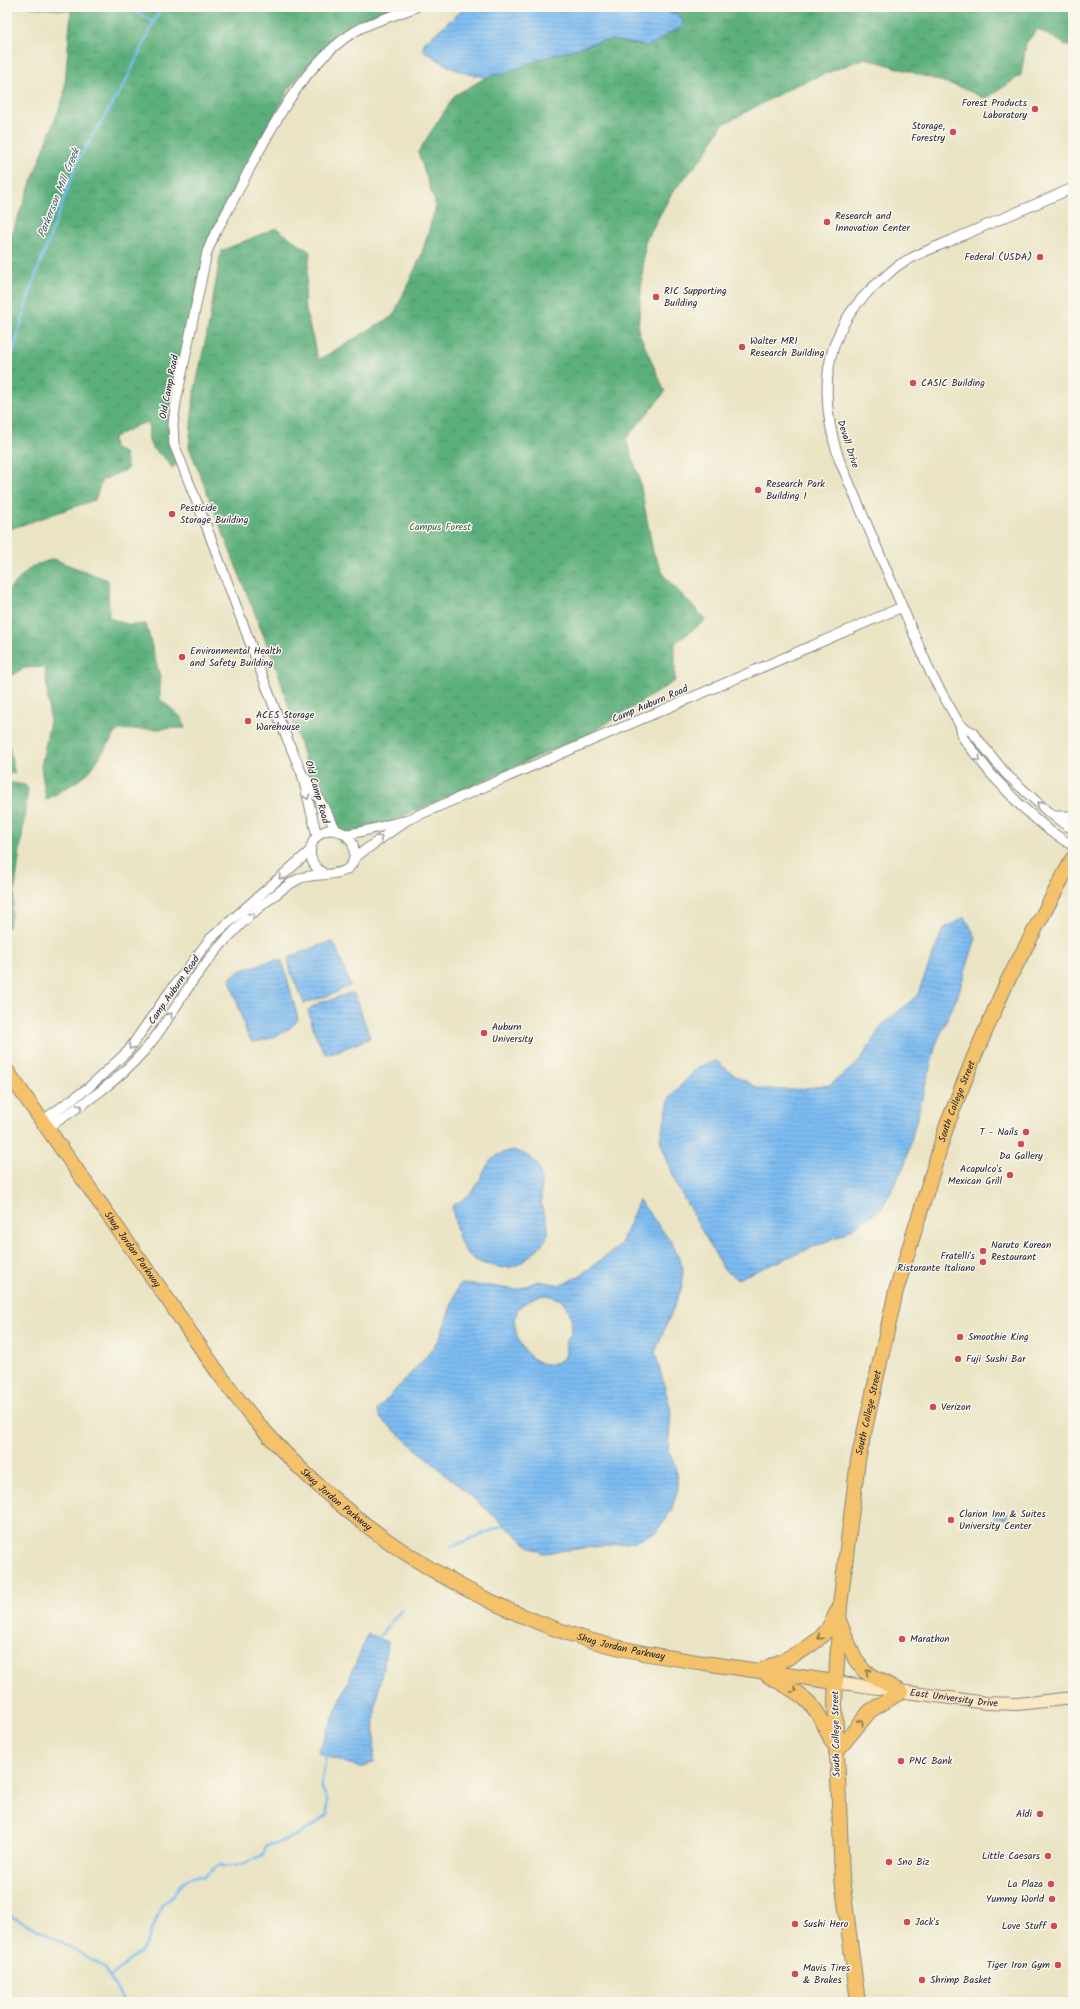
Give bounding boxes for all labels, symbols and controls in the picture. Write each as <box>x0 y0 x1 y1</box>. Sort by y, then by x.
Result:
place label: Forest Products Laboratory <box>962 95 1028 123</box>
marker: Forest Products Laboratory <box>1030 104 1040 114</box>
place label: Storage, Forestry <box>911 118 945 146</box>
marker: Storage, Forestry <box>948 127 958 137</box>
water label: Parkerson Mill Creek <box>33 144 86 240</box>
place label: Research and Innovation Center <box>835 208 911 236</box>
marker: Research and Innovation Center <box>822 217 832 227</box>
place label: Federal (USDA) <box>965 249 1032 265</box>
marker: Federal (USDA) <box>1035 252 1045 262</box>
place label: RIC Supporting Building <box>664 283 727 311</box>
marker: RIC Supporting Building <box>651 292 661 302</box>
place label: Walter MRI Research Building <box>750 333 825 361</box>
marker: Walter MRI Research Building <box>737 342 747 352</box>
street label: Old Camp Road <box>155 353 183 420</box>
place label: CASIC Building <box>921 375 985 391</box>
marker: CASIC Building <box>908 378 918 388</box>
street label: Devall Drive <box>833 418 863 471</box>
place label: Research Park Building 1 <box>766 476 825 504</box>
marker: Research Park Building 1 <box>753 485 763 495</box>
place label: Pesticide Storage Building <box>180 500 249 528</box>
marker: Pesticide Storage Building <box>167 509 177 519</box>
park label: Campus Forest <box>409 519 471 535</box>
place label: Environmental Health and Safety Building <box>190 643 281 671</box>
marker: Environmental Health and Safety Building <box>177 652 187 662</box>
street label: Camp Auburn Road <box>610 680 691 727</box>
place label: ACES Storage Warehouse <box>256 707 315 735</box>
marker: ACES Storage Warehouse <box>243 716 253 726</box>
one-way arrow <box>974 754 981 761</box>
street label: Old Camp Road <box>300 759 334 826</box>
one-way arrow <box>302 794 311 801</box>
one-way arrow <box>1036 801 1043 808</box>
one-way arrow <box>376 835 383 843</box>
one-way arrow <box>278 872 285 879</box>
one-way arrow <box>247 912 255 919</box>
street label: Camp Auburn Road <box>144 951 204 1028</box>
one-way arrow <box>165 1012 172 1019</box>
place label: Auburn University <box>492 1019 533 1047</box>
marker: Auburn University <box>479 1028 489 1038</box>
one-way arrow <box>129 1042 136 1049</box>
street label: South College Street <box>934 1058 980 1144</box>
one-way arrow <box>75 1104 82 1111</box>
place label: T - Nails <box>979 1124 1019 1140</box>
marker: T - Nails <box>1021 1127 1031 1137</box>
marker: Da Gallery <box>1016 1139 1026 1149</box>
place label: Da Gallery <box>999 1148 1043 1164</box>
place label: Acapulco's Mexican Grill <box>948 1161 1003 1189</box>
marker: Acapulco's Mexican Grill <box>1005 1170 1015 1180</box>
street label: Shug Jordan Parkway <box>100 1208 165 1291</box>
place label: Naruto Korean Restaurant <box>991 1237 1051 1265</box>
marker: Naruto Korean Restaurant <box>978 1246 988 1256</box>
place label: Fratelli's Ristorante Italiano <box>897 1248 976 1276</box>
marker: Fratelli's Ristorante Italiano <box>978 1257 988 1267</box>
place label: Smoothie King <box>968 1329 1029 1345</box>
marker: Smoothie King <box>955 1332 965 1342</box>
place label: Fuji Sushi Bar <box>966 1351 1026 1367</box>
marker: Fuji Sushi Bar <box>953 1354 963 1364</box>
street label: South College Street <box>851 1369 886 1457</box>
place label: Verizon <box>941 1399 971 1415</box>
marker: Verizon <box>928 1402 938 1412</box>
street label: Shug Jordan Parkway <box>296 1464 376 1535</box>
place label: Clarion Inn & Suites University Center <box>959 1506 1046 1534</box>
marker: Clarion Inn & Suites University Center <box>946 1515 956 1525</box>
street label: Shug Jordan Parkway <box>575 1629 666 1665</box>
place label: Marathon <box>910 1631 950 1647</box>
one-way arrow <box>817 1632 825 1640</box>
marker: Marathon <box>897 1634 907 1644</box>
one-way arrow <box>865 1670 872 1677</box>
street label: East University Drive <box>909 1685 999 1711</box>
one-way arrow <box>790 1686 797 1693</box>
street label: South College Street <box>827 1691 845 1777</box>
one-way arrow <box>856 1719 863 1727</box>
place label: PNC Bank <box>909 1753 953 1769</box>
marker: PNC Bank <box>896 1756 906 1766</box>
place label: Aldi <box>1016 1806 1033 1822</box>
marker: Aldi <box>1035 1809 1045 1819</box>
place label: Little Caesars <box>982 1848 1041 1864</box>
marker: Little Caesars <box>1043 1851 1053 1861</box>
place label: Sno Biz <box>897 1854 930 1870</box>
marker: Sno Biz <box>884 1857 894 1867</box>
place label: La Plaza <box>1007 1876 1043 1892</box>
marker: La Plaza <box>1046 1879 1056 1889</box>
place label: Yummy World <box>986 1891 1045 1907</box>
marker: Yummy World <box>1047 1894 1057 1904</box>
place label: Jack's <box>915 1914 940 1930</box>
place label: Sushi Hero <box>803 1916 849 1932</box>
marker: Jack's <box>902 1917 912 1927</box>
place label: Love Stuff <box>1002 1918 1047 1934</box>
marker: Sushi Hero <box>790 1919 800 1929</box>
marker: Love Stuff <box>1049 1921 1059 1931</box>
place label: Tiger Iron Gym <box>987 1957 1050 1973</box>
place label: Mavis Tires & Brakes <box>803 1960 851 1988</box>
marker: Tiger Iron Gym <box>1053 1960 1063 1970</box>
marker: Mavis Tires & Brakes <box>790 1969 800 1979</box>
place label: Shrimp Basket <box>930 1972 992 1988</box>
marker: Shrimp Basket <box>917 1975 927 1985</box>

